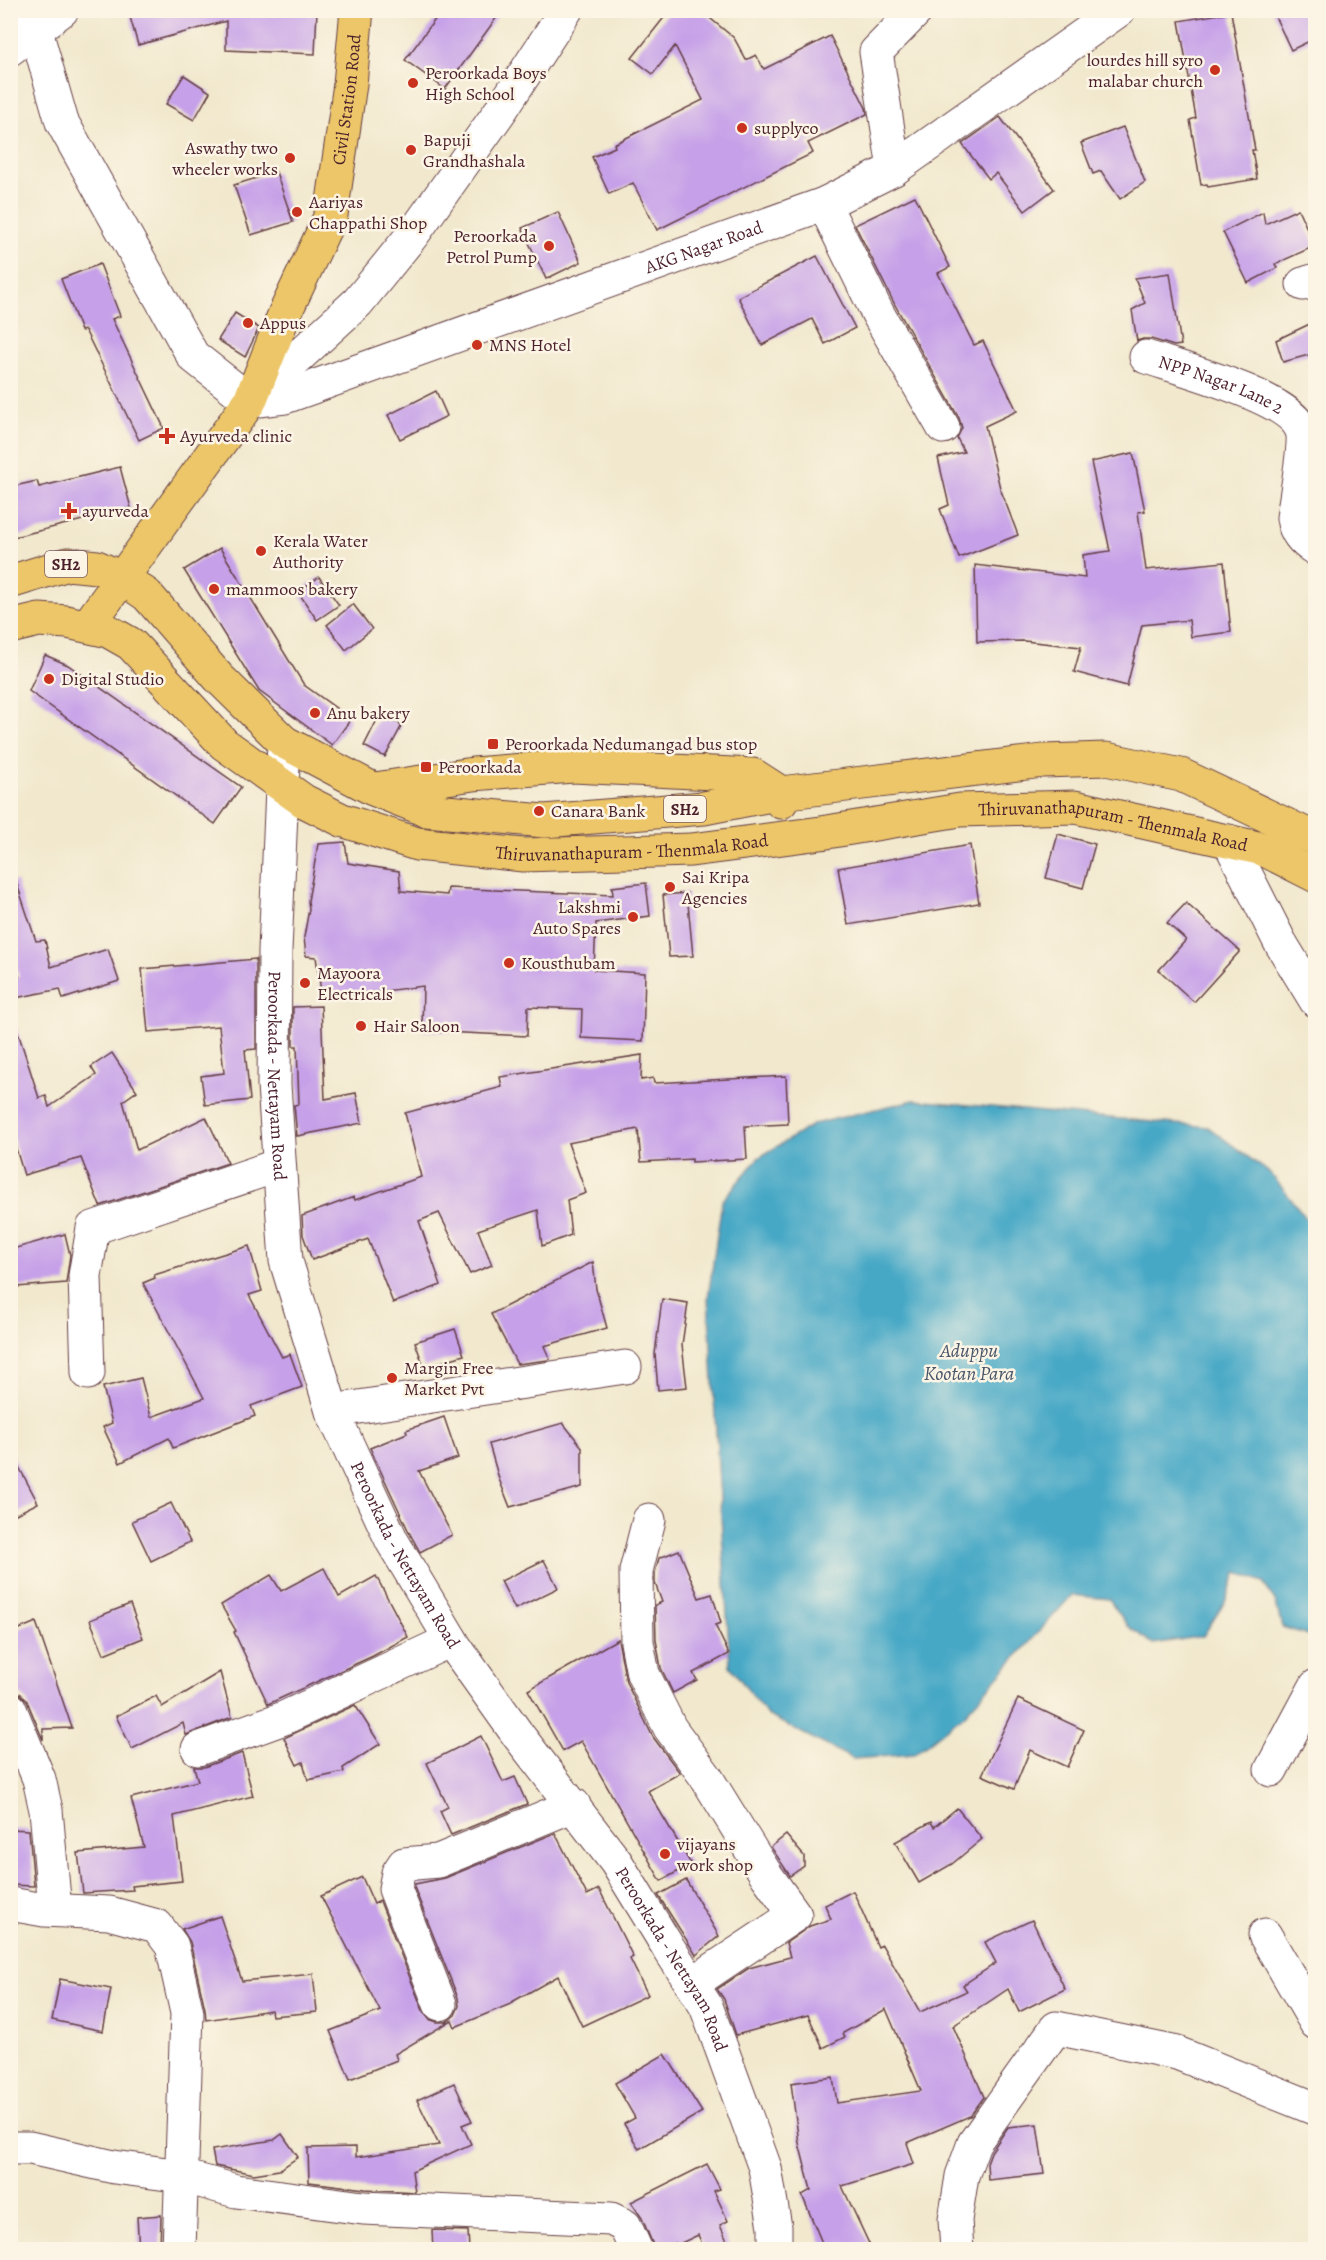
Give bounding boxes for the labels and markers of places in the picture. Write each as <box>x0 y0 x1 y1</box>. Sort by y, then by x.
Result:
place label: lourdes hill syro malabar church <box>1087 48 1203 93</box>
place label: Peroorkada Boys High School <box>425 61 547 106</box>
marker: lourdes hill syro malabar church <box>1208 63 1222 77</box>
marker: Peroorkada Boys High School <box>406 76 420 90</box>
place label: supplyco <box>754 116 818 140</box>
marker: supplyco <box>735 121 749 135</box>
place label: Bapuji Grandhashala <box>423 128 526 173</box>
place label: Aswathy two wheeler works <box>171 136 278 181</box>
marker: Bapuji Grandhashala <box>404 143 418 157</box>
marker: Aswathy two wheeler works <box>283 151 297 165</box>
place label: Aariyas Chappathi Shop <box>308 190 427 235</box>
marker: Aariyas Chappathi Shop <box>290 205 304 219</box>
place label: Peroorkada Petrol Pump <box>446 224 538 269</box>
marker: Peroorkada Petrol Pump <box>542 239 556 253</box>
place label: Appus <box>259 311 306 335</box>
marker: Appus <box>241 316 255 330</box>
place label: MNS Hotel <box>489 333 571 357</box>
marker: MNS Hotel <box>470 338 484 352</box>
place label: Ayurveda clinic <box>179 424 292 448</box>
marker: Ayurveda clinic <box>158 427 176 445</box>
place label: ayurveda <box>82 499 149 523</box>
marker: ayurveda <box>60 502 78 520</box>
place label: Kerala Water Authority <box>272 529 368 574</box>
marker: Kerala Water Authority <box>254 544 268 558</box>
place label: mammoos bakery <box>226 577 358 601</box>
marker: mammoos bakery <box>207 582 221 596</box>
place label: Digital Studio <box>61 667 164 691</box>
marker: Digital Studio <box>42 672 56 686</box>
place label: Anu bakery <box>326 701 411 725</box>
marker: Anu bakery <box>308 706 322 720</box>
place label: Peroorkada Nedumangad bus stop <box>505 732 757 756</box>
marker: Peroorkada Nedumangad bus stop <box>486 737 500 751</box>
place label: Peroorkada <box>438 755 522 779</box>
marker: Peroorkada <box>419 760 433 774</box>
place label: Canara Bank <box>551 799 646 823</box>
marker: Canara Bank <box>532 804 546 818</box>
place label: Sai Kripa Agencies <box>681 865 750 910</box>
marker: Sai Kripa Agencies <box>663 880 677 894</box>
place label: Lakshmi Auto Spares <box>532 895 621 940</box>
marker: Lakshmi Auto Spares <box>626 910 640 924</box>
place label: Kousthubam <box>521 951 616 975</box>
marker: Kousthubam <box>502 956 516 970</box>
place label: Mayoora Electricals <box>317 961 393 1006</box>
marker: Mayoora Electricals <box>298 976 312 990</box>
place label: Hair Saloon <box>373 1014 460 1038</box>
marker: Hair Saloon <box>354 1019 368 1033</box>
place label: Margin Free Market Pvt <box>404 1356 494 1401</box>
marker: Margin Free Market Pvt <box>385 1371 399 1385</box>
place label: vijayans work shop <box>676 1832 753 1877</box>
marker: vijayans work shop <box>658 1847 672 1861</box>

